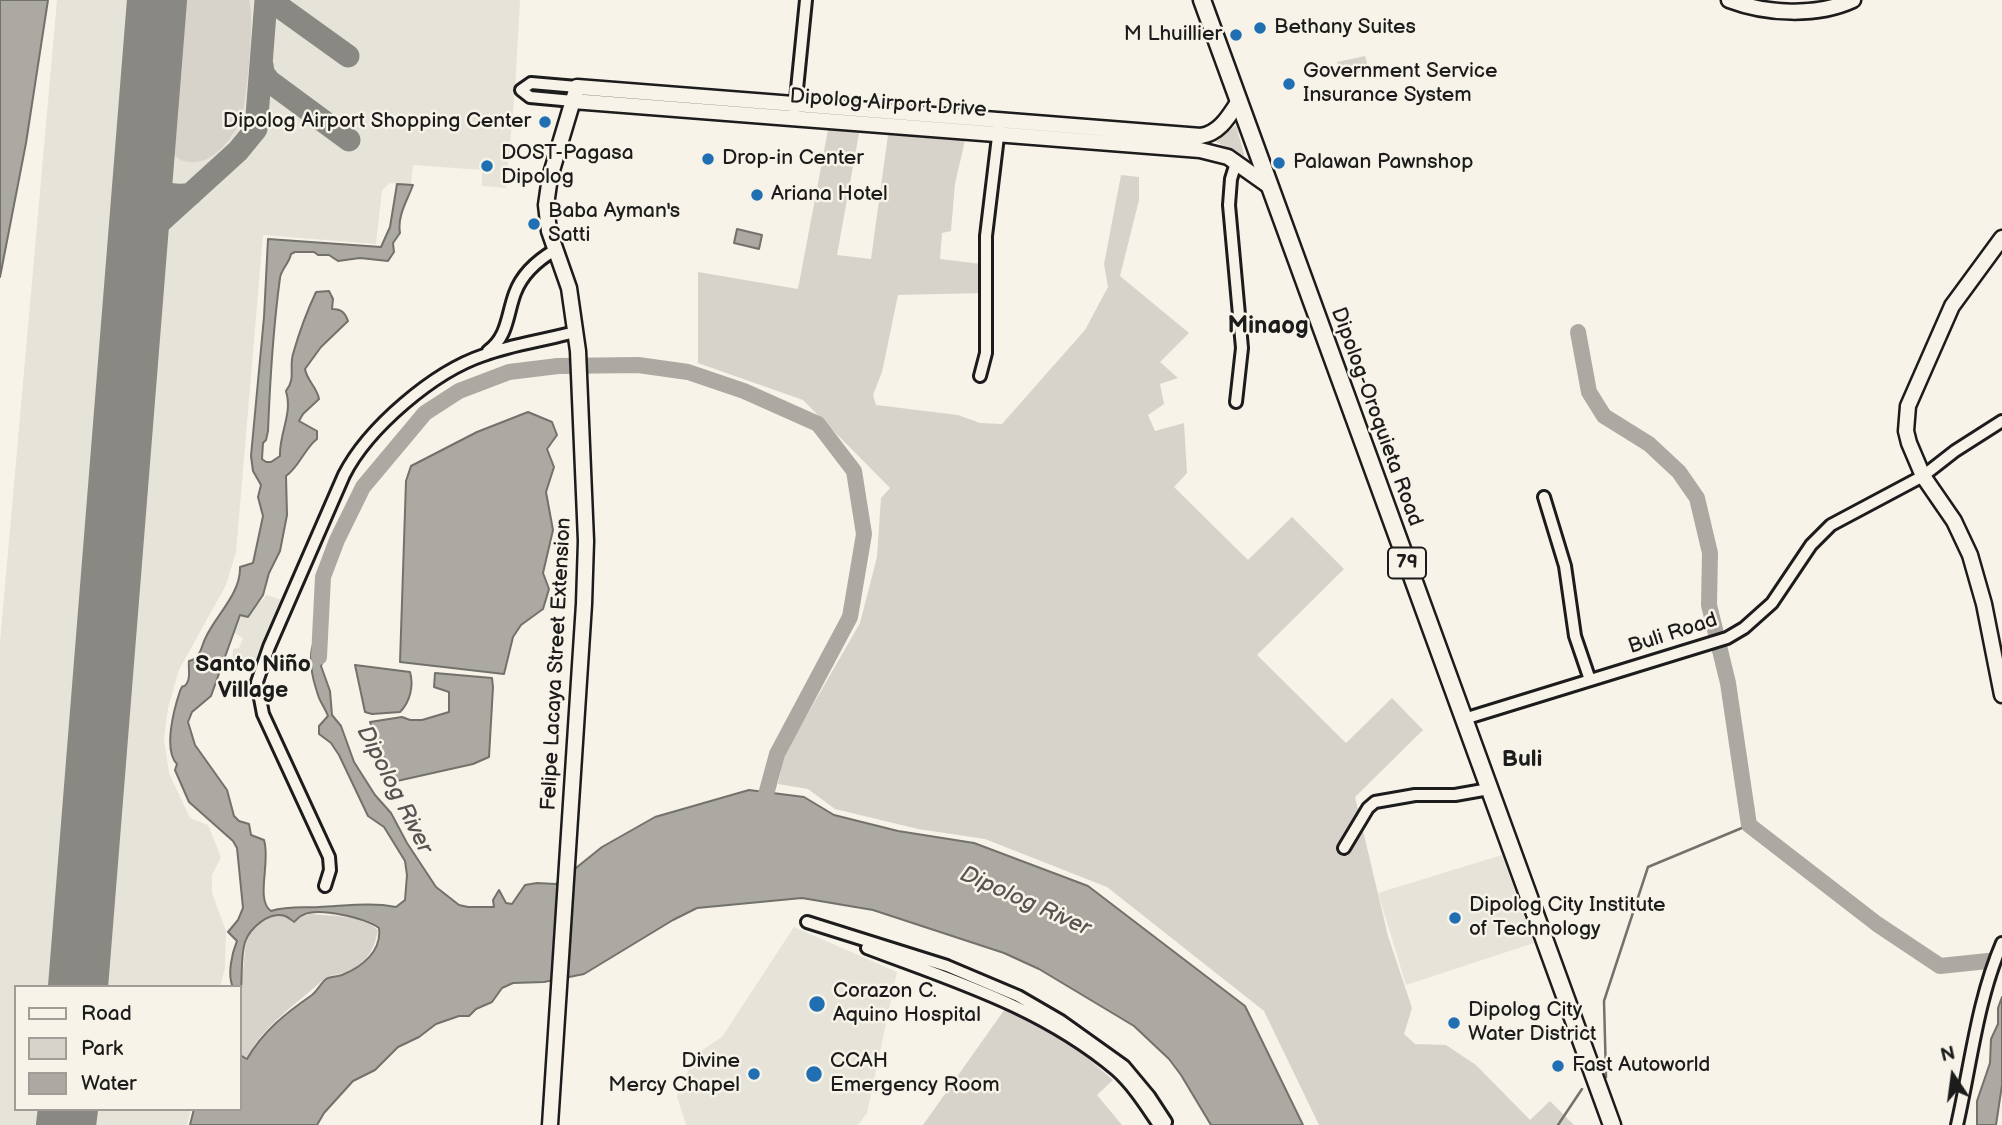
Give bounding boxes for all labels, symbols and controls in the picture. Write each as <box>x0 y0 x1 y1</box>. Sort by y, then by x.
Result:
place label: Bethany Suites <box>1274 15 1416 41</box>
marker: Bethany Suites <box>1252 20 1268 36</box>
place label: M Lhuillier <box>1124 22 1222 48</box>
marker: M Lhuillier <box>1228 27 1244 43</box>
place label: Government Service Insurance System <box>1303 59 1497 109</box>
marker: Government Service Insurance System <box>1281 76 1297 92</box>
street label: Dipolog Airport Drive <box>789 85 987 123</box>
place label: Dipolog Airport Shopping Center <box>223 109 531 135</box>
marker: Dipolog Airport Shopping Center <box>537 114 553 130</box>
place label: DOST-Pagasa Dipolog <box>501 141 634 191</box>
place label: Drop-in Center <box>722 146 864 172</box>
place label: Palawan Pawnshop <box>1293 150 1473 176</box>
marker: Drop-in Center <box>700 151 716 167</box>
marker: Palawan Pawnshop <box>1271 155 1287 171</box>
marker: DOST-Pagasa Dipolog <box>479 158 495 174</box>
place label: Ariana Hotel <box>771 182 888 208</box>
marker: Ariana Hotel <box>749 187 765 203</box>
place label: Baba Ayman's Satti <box>548 199 680 249</box>
marker: Baba Ayman's Satti <box>526 216 542 232</box>
street label: Dipolog-Oroquieta Road <box>1325 304 1427 530</box>
district label: Minaog <box>1227 313 1309 341</box>
street label: Felipe Lacaya Street Extension <box>537 517 577 811</box>
road number: 79 <box>1388 548 1426 578</box>
street label: Buli Road <box>1625 608 1721 660</box>
district label: Santo Niño Village <box>195 651 311 705</box>
water label: Dipolog River <box>350 721 438 859</box>
district label: Buli <box>1502 746 1542 774</box>
water label: Dipolog River <box>955 861 1095 943</box>
place label: Dipolog City Institute of Technology <box>1469 893 1665 943</box>
marker: Dipolog City Institute of Technology <box>1447 910 1463 926</box>
place label: Corazon C. Aquino Hospital <box>833 979 981 1029</box>
legend <box>14 985 242 1111</box>
marker: Corazon C. Aquino Hospital <box>807 994 827 1014</box>
place label: Dipolog City Water District <box>1468 998 1597 1048</box>
text: Road <box>81 1001 132 1026</box>
marker: Dipolog City Water District <box>1446 1015 1462 1031</box>
text: Park <box>81 1036 123 1061</box>
north arrow <box>1918 1041 1988 1111</box>
text: N <box>1939 1042 1958 1068</box>
place label: Divine Mercy Chapel <box>608 1049 740 1099</box>
place label: CCAH Emergency Room <box>830 1049 1000 1099</box>
place label: Fast Autoworld <box>1572 1053 1710 1079</box>
marker: Fast Autoworld <box>1550 1058 1566 1074</box>
marker: CCAH Emergency Room <box>804 1064 824 1084</box>
marker: Divine Mercy Chapel <box>746 1066 762 1082</box>
text: Water <box>81 1071 137 1096</box>

